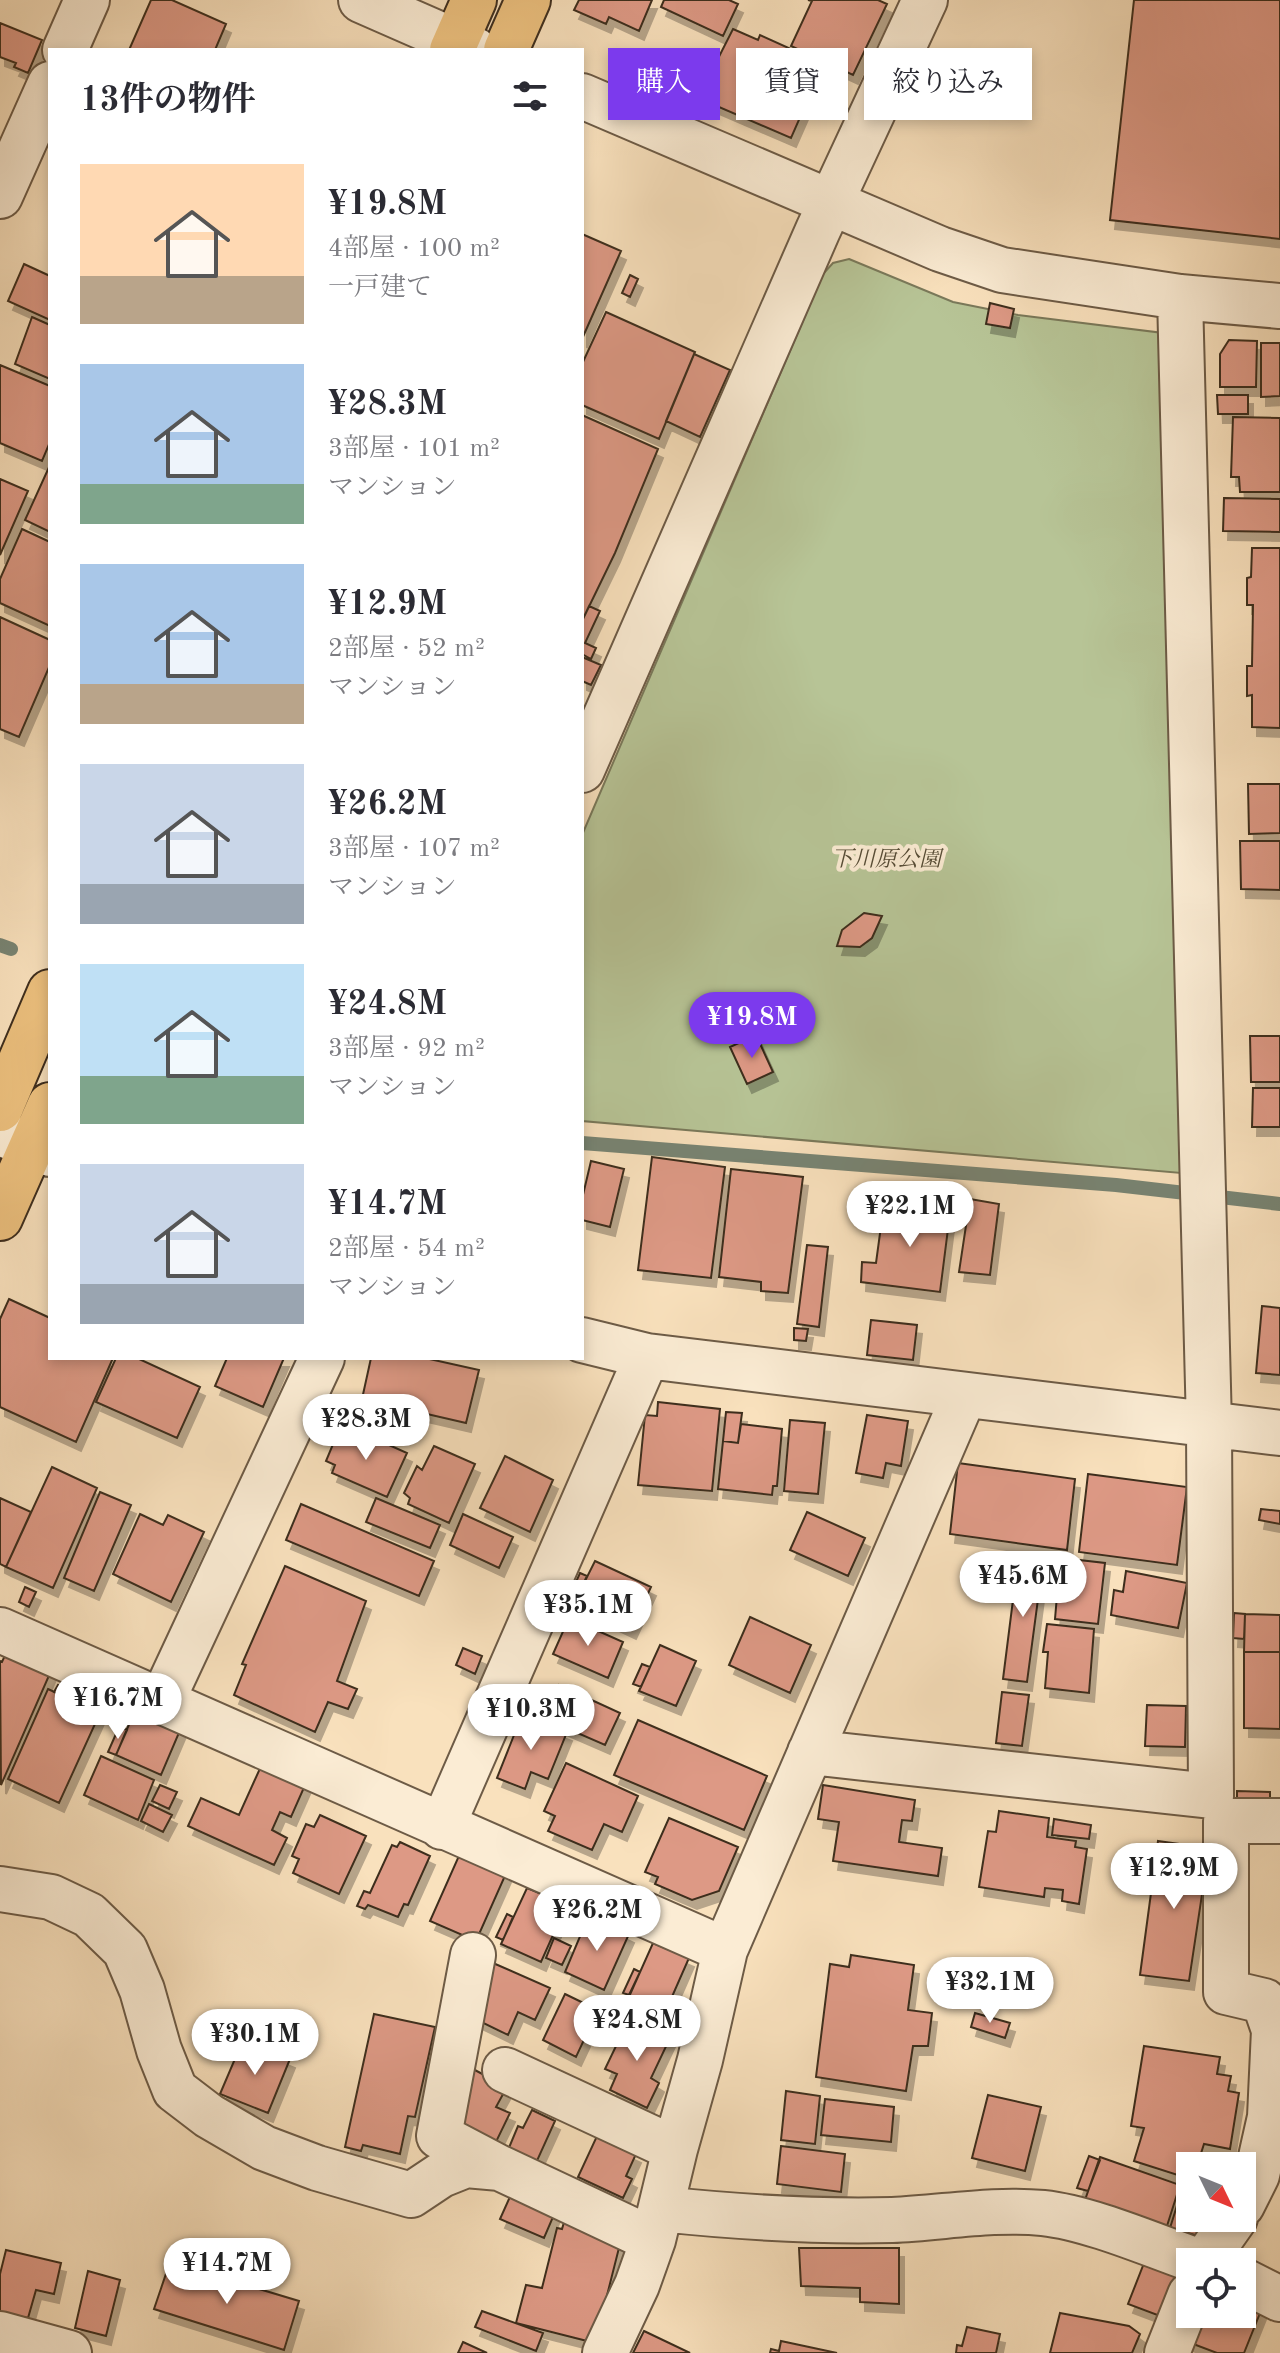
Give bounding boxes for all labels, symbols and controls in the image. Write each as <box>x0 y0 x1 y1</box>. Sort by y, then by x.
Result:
chip: 購入 <box>608 48 720 120</box>
chip: 賃貸 <box>736 48 848 120</box>
chip: 絞り込み <box>864 48 1032 120</box>
icon: filters <box>508 74 552 118</box>
text: 13件の物件 <box>80 84 255 118</box>
text: ¥19.8M <box>328 188 447 222</box>
icon: home <box>144 196 240 292</box>
text: 4部屋 · 100 m² <box>328 236 500 262</box>
text: 一戸建て <box>328 275 432 301</box>
text: ¥28.3M <box>328 388 447 422</box>
icon: home <box>144 396 240 492</box>
text: 3部屋 · 101 m² <box>328 436 500 462</box>
text: マンション <box>328 475 457 501</box>
text: ¥12.9M <box>328 588 447 622</box>
icon: home <box>144 596 240 692</box>
text: 2部屋 · 52 m² <box>328 636 485 662</box>
text: マンション <box>328 675 457 701</box>
text: ¥26.2M <box>328 788 447 822</box>
icon: home <box>144 796 240 892</box>
text: 3部屋 · 107 m² <box>328 836 500 862</box>
park label: 下川原公園 <box>831 847 944 871</box>
text: マンション <box>328 875 457 901</box>
text: ¥24.8M <box>328 988 447 1022</box>
pin: ¥19.8M <box>687 992 817 1060</box>
icon: home <box>144 996 240 1092</box>
text: ¥19.8M <box>707 1005 797 1031</box>
text: 3部屋 · 92 m² <box>328 1036 485 1062</box>
text: マンション <box>328 1075 457 1101</box>
pin: ¥22.1M <box>845 1181 975 1249</box>
text: ¥14.7M <box>328 1188 447 1222</box>
text: ¥22.1M <box>865 1194 955 1220</box>
icon: home <box>144 1196 240 1292</box>
text: 2部屋 · 54 m² <box>328 1236 485 1262</box>
text: マンション <box>328 1275 457 1301</box>
pin: ¥28.3M <box>301 1394 431 1462</box>
text: ¥28.3M <box>321 1407 411 1433</box>
pin: ¥45.6M <box>958 1551 1088 1619</box>
text: ¥45.6M <box>978 1564 1068 1590</box>
pin: ¥35.1M <box>523 1580 653 1648</box>
text: ¥35.1M <box>543 1593 633 1619</box>
pin: ¥16.7M <box>53 1673 183 1741</box>
pin: ¥10.3M <box>466 1684 596 1752</box>
text: ¥16.7M <box>73 1686 163 1712</box>
text: ¥10.3M <box>486 1697 576 1723</box>
pin: ¥12.9M <box>1109 1843 1239 1911</box>
text: ¥12.9M <box>1129 1856 1219 1882</box>
pin: ¥26.2M <box>532 1885 662 1953</box>
text: ¥26.2M <box>552 1898 642 1924</box>
pin: ¥32.1M <box>925 1957 1055 2025</box>
text: ¥32.1M <box>945 1970 1035 1996</box>
pin: ¥24.8M <box>572 1995 702 2063</box>
text: ¥24.8M <box>592 2008 682 2034</box>
pin: ¥30.1M <box>190 2009 320 2077</box>
text: ¥30.1M <box>210 2022 300 2048</box>
north arrow <box>1176 2152 1256 2232</box>
map controls <box>1176 2152 1256 2328</box>
pin: ¥14.7M <box>162 2238 292 2306</box>
button: locate <box>1176 2248 1256 2328</box>
text: ¥14.7M <box>182 2251 272 2277</box>

